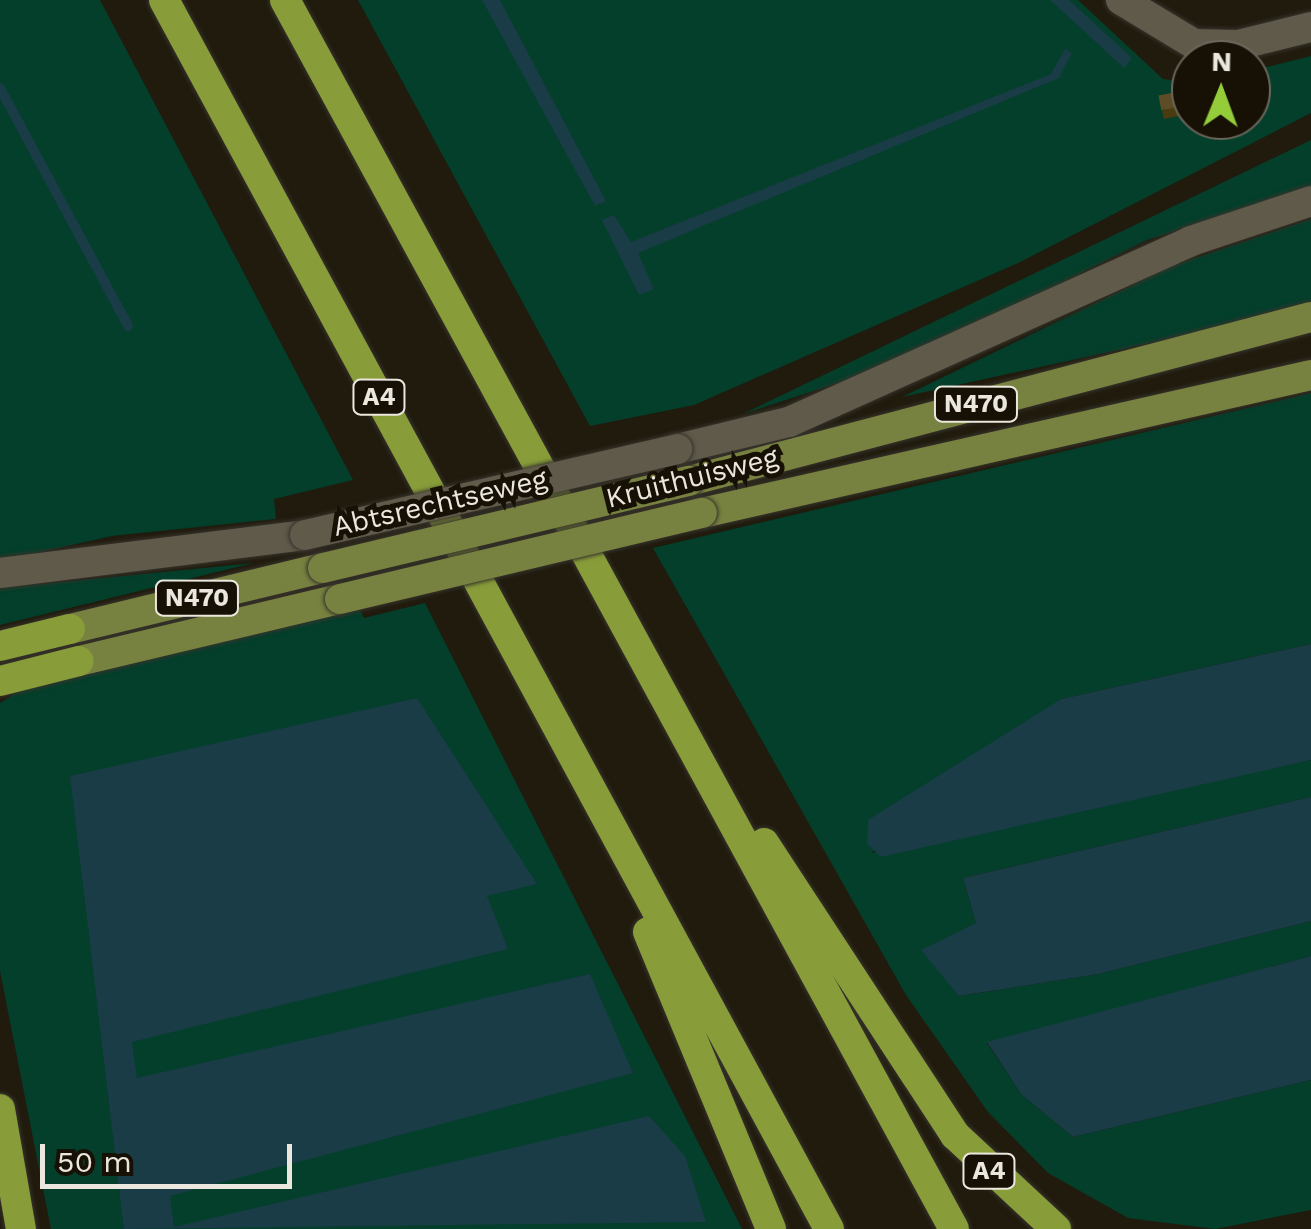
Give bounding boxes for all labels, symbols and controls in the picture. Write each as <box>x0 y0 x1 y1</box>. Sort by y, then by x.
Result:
north arrow <box>1171 40 1271 140</box>
text: N <box>1211 45 1232 78</box>
road number: A4 <box>352 377 406 417</box>
road number: N470 <box>934 384 1018 424</box>
street label: Kruithuisweg <box>602 440 782 516</box>
street label: Abtsrechtseweg <box>330 462 550 544</box>
road number: N470 <box>154 578 240 618</box>
scale bar <box>45 1124 298 1186</box>
text: 50 m <box>57 1144 132 1179</box>
road number: A4 <box>962 1151 1016 1191</box>

